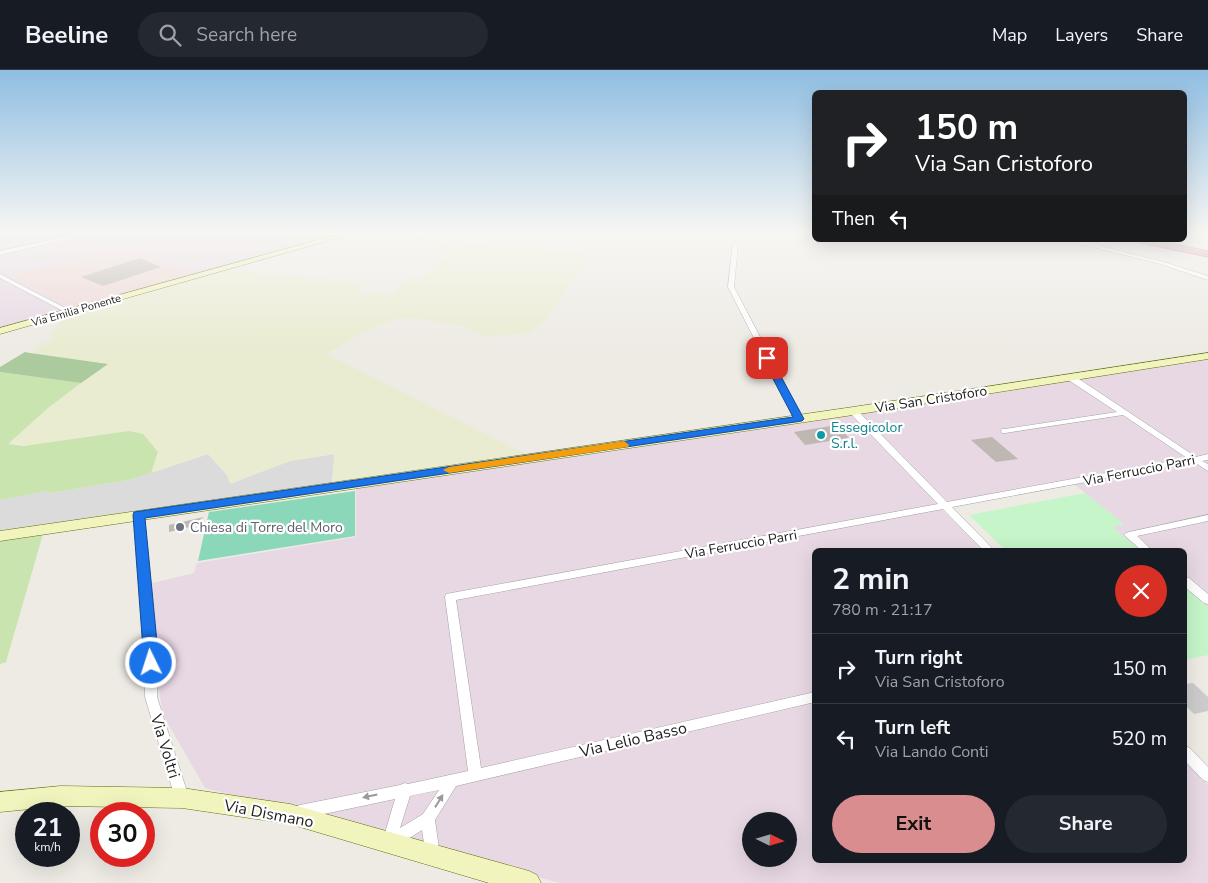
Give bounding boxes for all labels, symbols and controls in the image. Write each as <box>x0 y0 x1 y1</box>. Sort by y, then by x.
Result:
search box <box>138 12 488 57</box>
text: Beeline <box>25 19 108 51</box>
icon: search <box>156 21 184 49</box>
text: Search here <box>196 22 297 48</box>
text: Map <box>992 23 1027 47</box>
text: Layers <box>1055 23 1108 47</box>
text: Share <box>1136 23 1183 47</box>
text: 150 m <box>915 104 1018 151</box>
icon: right <box>832 110 897 175</box>
text: Via San Cristoforo <box>915 149 1093 179</box>
icon: left <box>885 205 913 233</box>
text: Then <box>832 206 875 232</box>
street label: Via Emilia Ponente <box>29 290 123 331</box>
pin <box>746 337 788 379</box>
icon: arrive <box>753 344 781 372</box>
street label: Via San Cristoforo <box>873 381 989 418</box>
place label: Essegicolor S.r.l. <box>831 418 902 453</box>
marker: Essegicolor S.r.l. <box>815 429 827 441</box>
street label: Via Ferruccio Parri <box>1081 450 1197 491</box>
place label: Chiesa di Torre del Moro <box>190 518 343 537</box>
marker: Chiesa di Torre del Moro <box>174 521 186 533</box>
street label: Via Ferruccio Parri <box>683 525 799 564</box>
text: 2 min <box>832 559 910 600</box>
button: close <box>1115 565 1167 617</box>
text: 780 m · 21:17 <box>832 599 933 621</box>
position arrow <box>124 636 176 688</box>
text: Turn right <box>875 645 962 671</box>
icon: right <box>832 655 860 683</box>
text: 150 m <box>1112 656 1167 682</box>
text: Via San Cristoforo <box>875 671 1005 693</box>
street label: Via Voltri <box>145 711 185 781</box>
text: Turn left <box>875 715 950 741</box>
street label: Via Lelio Basso <box>576 717 689 763</box>
icon: left <box>832 725 860 753</box>
text: 520 m <box>1112 726 1167 752</box>
text: Via Lando Conti <box>875 741 988 763</box>
one-way arrow <box>361 793 377 801</box>
street label: Via Dismano <box>221 794 316 833</box>
one-way arrow <box>435 794 444 807</box>
button: Exit <box>832 795 995 853</box>
button: Share <box>1005 795 1167 853</box>
speed limit sign: 30 <box>90 802 155 867</box>
text: 21 <box>32 811 63 845</box>
north arrow <box>742 812 798 868</box>
map controls <box>742 812 797 867</box>
text: km/h <box>34 839 61 855</box>

